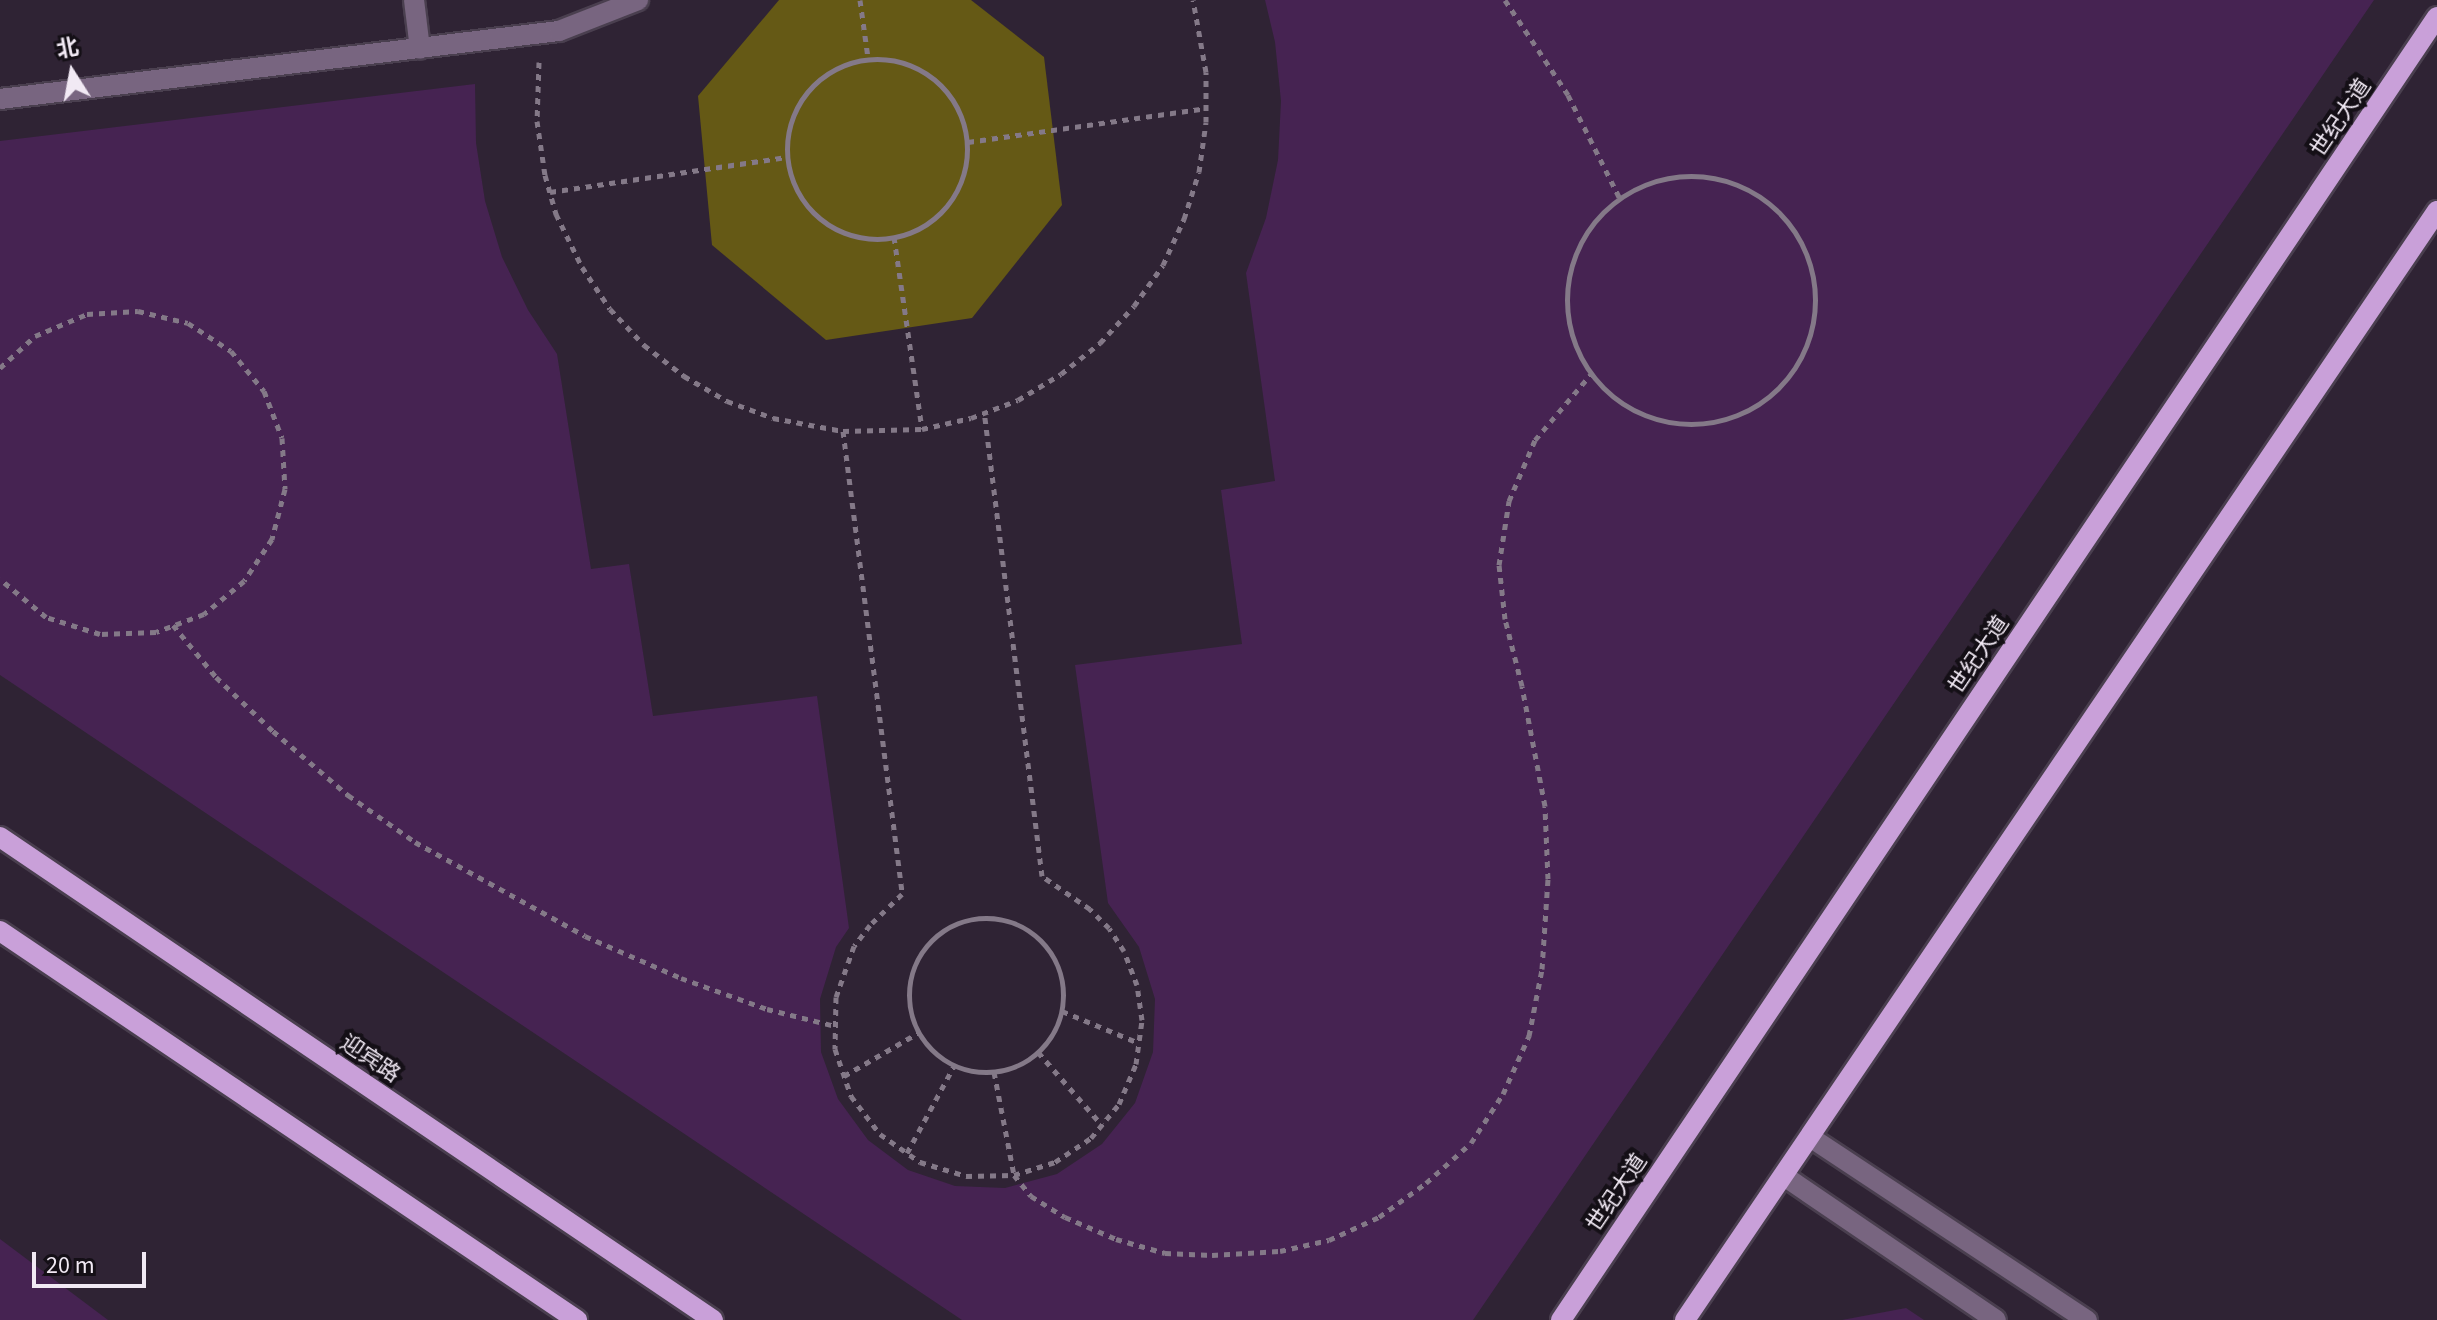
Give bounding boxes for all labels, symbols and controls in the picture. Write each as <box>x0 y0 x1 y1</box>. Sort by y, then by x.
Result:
text: 北 <box>54 31 81 66</box>
north arrow <box>32 32 112 112</box>
street label: 世纪大道 <box>2305 74 2377 162</box>
street label: 世纪大道 <box>1943 611 2015 699</box>
street label: 迎宾路 <box>335 1030 405 1088</box>
street label: 世纪大道 <box>1581 1149 1653 1237</box>
scale bar <box>36 1236 150 1286</box>
text: 20 m <box>46 1248 95 1283</box>

